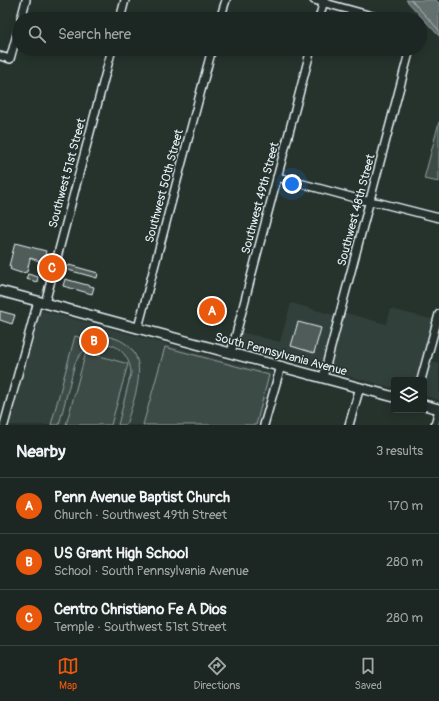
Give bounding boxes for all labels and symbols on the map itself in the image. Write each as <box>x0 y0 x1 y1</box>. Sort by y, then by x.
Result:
street label: Southwest 51st Street <box>46 116 89 230</box>
street label: Southwest 50th Street <box>142 127 187 245</box>
street label: Southwest 49th Street <box>238 140 283 256</box>
street label: Southwest 48th Street <box>334 152 379 268</box>
your location <box>282 174 302 194</box>
pin: C <box>39 253 65 283</box>
pin: A <box>199 296 225 326</box>
pin: B <box>81 326 107 356</box>
street label: South Pennsylvania Avenue <box>213 330 349 379</box>

